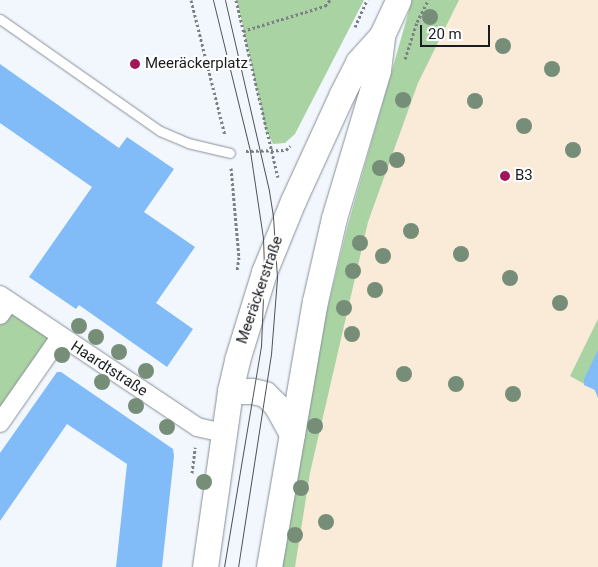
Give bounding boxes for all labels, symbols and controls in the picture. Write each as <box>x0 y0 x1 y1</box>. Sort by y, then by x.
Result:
scale bar <box>423 15 493 47</box>
text: 20 m <box>428 25 462 43</box>
place label: Meeräckerplatz <box>145 55 248 73</box>
marker: Meeräckerplatz <box>129 58 141 70</box>
place label: B3 <box>515 167 533 185</box>
marker: B3 <box>499 170 511 182</box>
street label: Meeräckerstraße <box>233 234 287 346</box>
street label: Haardtstraße <box>67 338 151 400</box>

